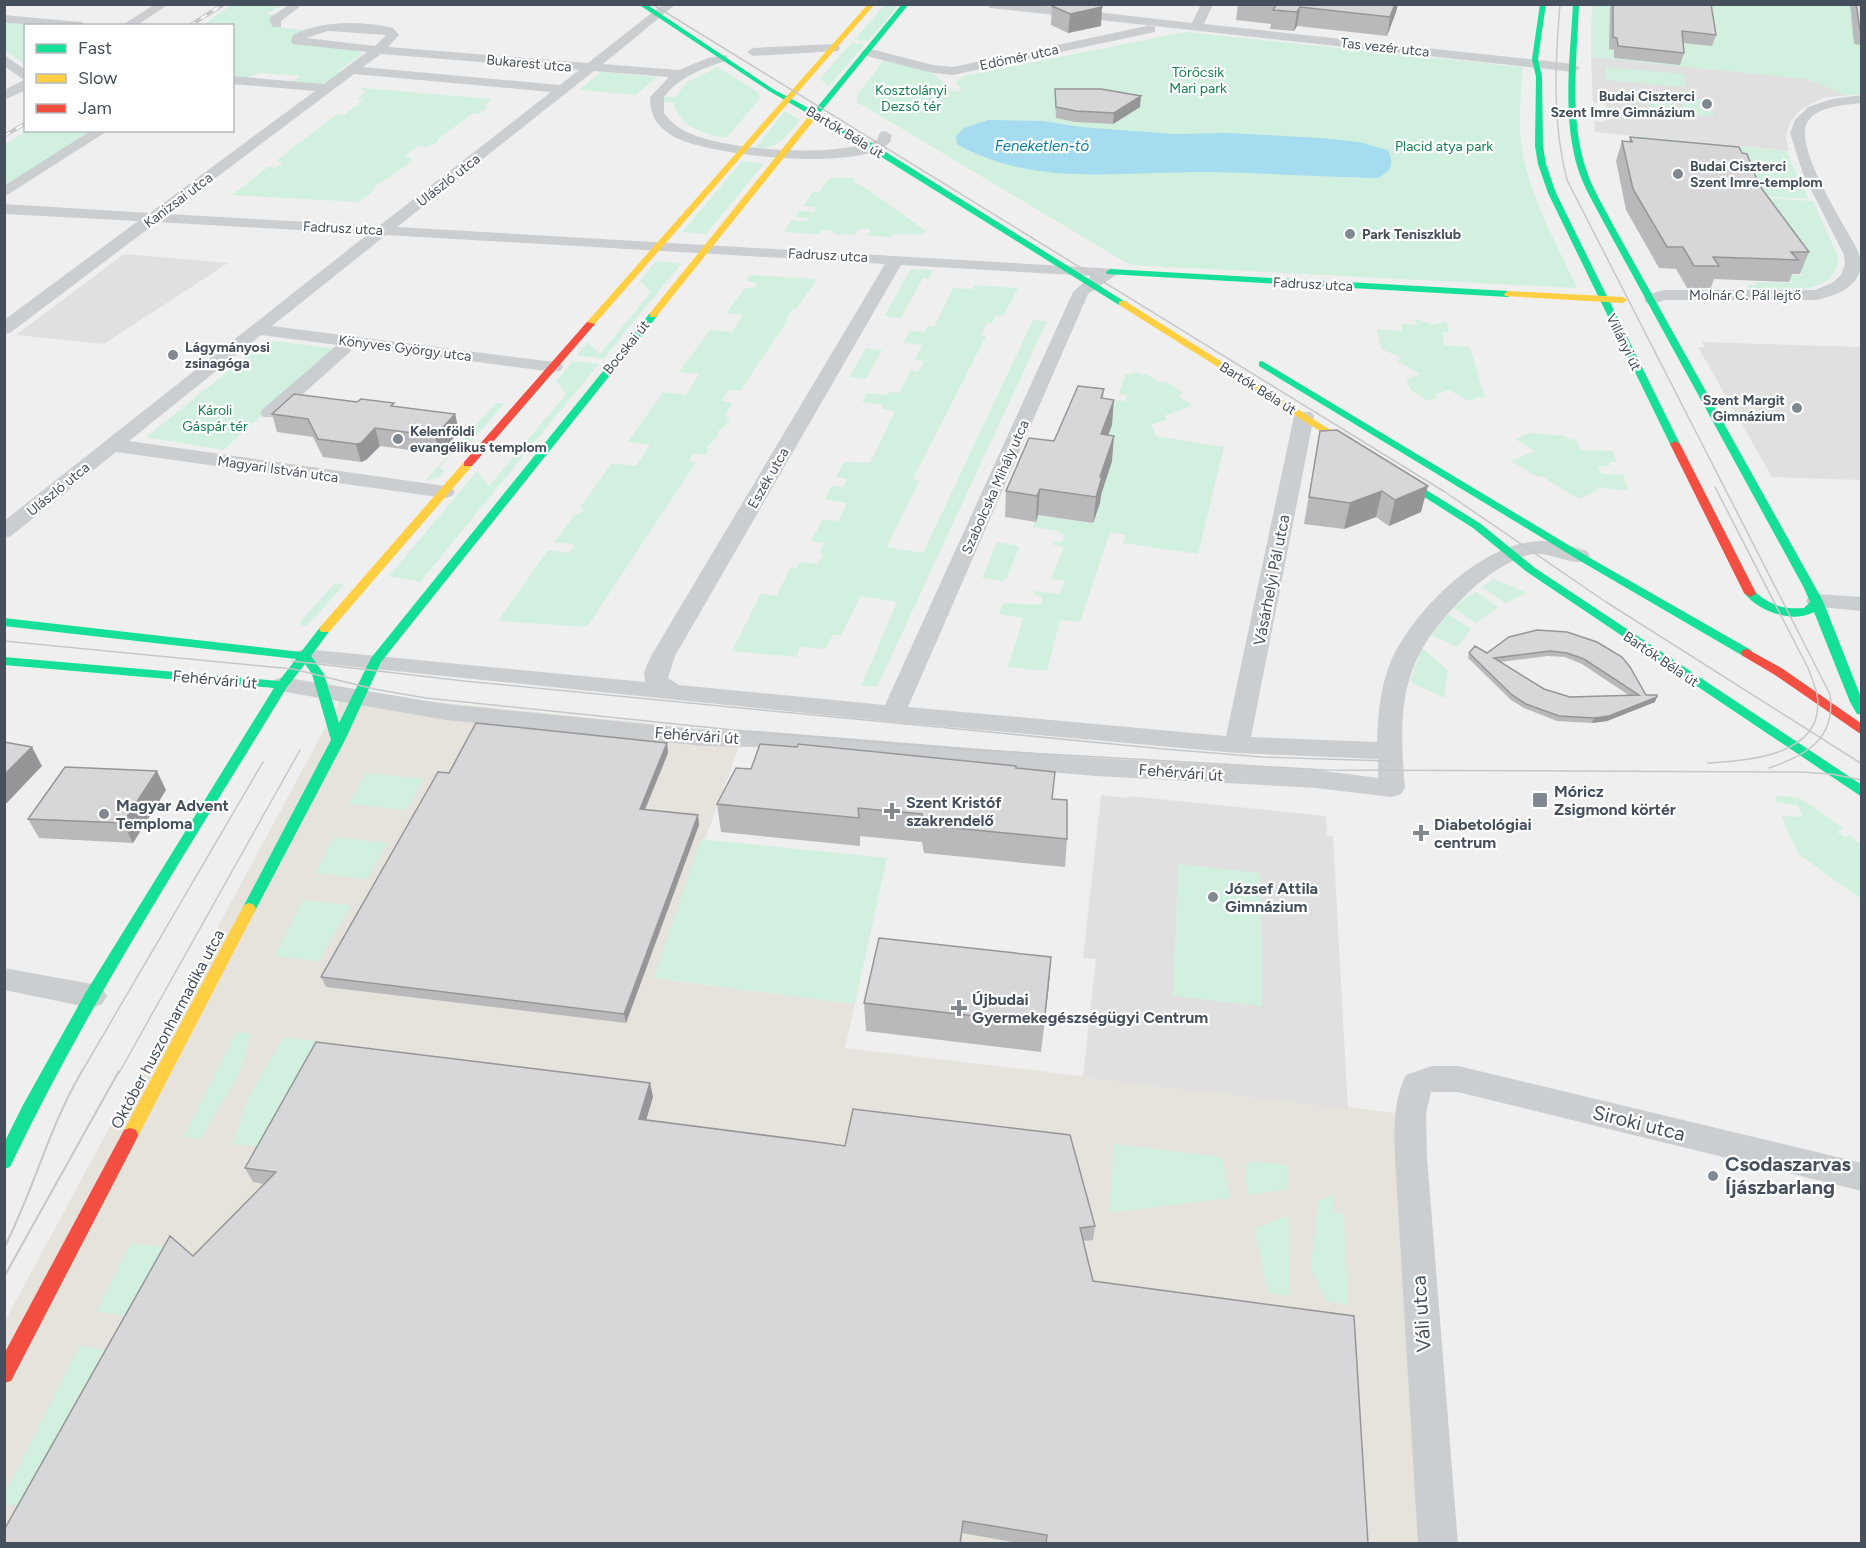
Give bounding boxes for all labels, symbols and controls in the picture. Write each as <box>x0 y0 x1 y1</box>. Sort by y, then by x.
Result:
legend <box>24 24 234 132</box>
street label: Tas vezér utca <box>1340 34 1430 61</box>
text: Fast <box>78 37 112 59</box>
street label: Edömér utca <box>978 41 1060 74</box>
street label: Bukarest utca <box>486 51 572 76</box>
park label: Törőcsik Mari park <box>1169 64 1227 97</box>
text: Slow <box>78 67 117 89</box>
park label: Kosztolányi Dezső tér <box>875 82 947 115</box>
place label: Budai Ciszterci Szent Imre Gimnázium <box>1550 88 1695 121</box>
text: Jam <box>78 97 112 119</box>
marker: Budai Ciszterci Szent Imre Gimnázium <box>1700 97 1714 111</box>
street label: Bartók Béla út <box>803 103 886 162</box>
water label: Feneketlen-tó <box>995 137 1090 155</box>
park label: Placid atya park <box>1395 138 1493 155</box>
street label: Ulászló utca <box>413 150 483 210</box>
place label: Budai Ciszterci Szent Imre-templom <box>1690 158 1823 191</box>
marker: Budai Ciszterci Szent Imre-templom <box>1671 167 1685 181</box>
street label: Kanizsai utca <box>141 169 216 232</box>
street label: Fadrusz utca <box>303 218 383 239</box>
place label: Park Teniszklub <box>1362 226 1461 243</box>
marker: Park Teniszklub <box>1343 227 1357 241</box>
street label: Fadrusz utca <box>788 245 868 266</box>
street label: Fadrusz utca <box>1273 274 1353 295</box>
street label: Molnár C. Pál lejtő <box>1689 287 1801 304</box>
street label: Villányi út <box>1603 311 1645 373</box>
street label: Bocskai út <box>600 317 653 378</box>
street label: Könyves György utca <box>337 332 472 365</box>
place label: Lágymányosi zsinagóga <box>185 339 270 372</box>
marker: Lágymányosi zsinagóga <box>166 348 180 362</box>
street label: Bartók Béla út <box>1216 358 1299 419</box>
place label: Szent Margit Gimnázium <box>1703 392 1785 425</box>
marker: Szent Margit Gimnázium <box>1790 401 1804 415</box>
park label: Károli Gáspár tér <box>182 402 248 435</box>
street label: Szabolcska Mihály utca <box>958 417 1033 557</box>
place label: Kelenföldi evangélikus templom <box>410 423 547 456</box>
marker: Kelenföldi evangélikus templom <box>391 432 405 446</box>
street label: Eszék utca <box>744 445 793 512</box>
street label: Magyari István utca <box>216 453 339 486</box>
street label: Ulászló utca <box>23 459 93 520</box>
street label: Vásárhelyi Pál utca <box>1249 513 1294 647</box>
street label: Bartók Béla út <box>1620 628 1702 691</box>
street label: Fehérvári út <box>172 666 258 693</box>
street label: Fehérvári út <box>654 723 740 748</box>
street label: Fehérvári út <box>1138 760 1224 785</box>
place label: Móricz Zsigmond körtér <box>1554 782 1676 819</box>
marker: Móricz Zsigmond körtér <box>1531 791 1549 809</box>
place label: Szent Kristóf szakrendelő <box>906 793 1002 830</box>
place label: Magyar Advent Temploma <box>116 796 229 833</box>
marker: Szent Kristóf szakrendelő <box>883 802 901 820</box>
marker: Magyar Advent Temploma <box>97 807 111 821</box>
place label: Diabetológiai centrum <box>1434 815 1532 852</box>
marker: Diabetológiai centrum <box>1412 824 1430 842</box>
place label: József Attila Gimnázium <box>1225 879 1318 916</box>
marker: József Attila Gimnázium <box>1206 890 1220 904</box>
street label: Október huszonharmadika utca <box>107 926 228 1132</box>
place label: Újbudai Gyermekegészségügyi Centrum <box>972 990 1208 1027</box>
marker: Újbudai Gyermekegészségügyi Centrum <box>950 999 968 1017</box>
street label: Siroki utca <box>1590 1100 1688 1146</box>
place label: Csodaszarvas Íjászbarlang <box>1725 1152 1851 1199</box>
marker: Csodaszarvas Íjászbarlang <box>1706 1169 1720 1183</box>
street label: Váli utca <box>1406 1275 1436 1353</box>

